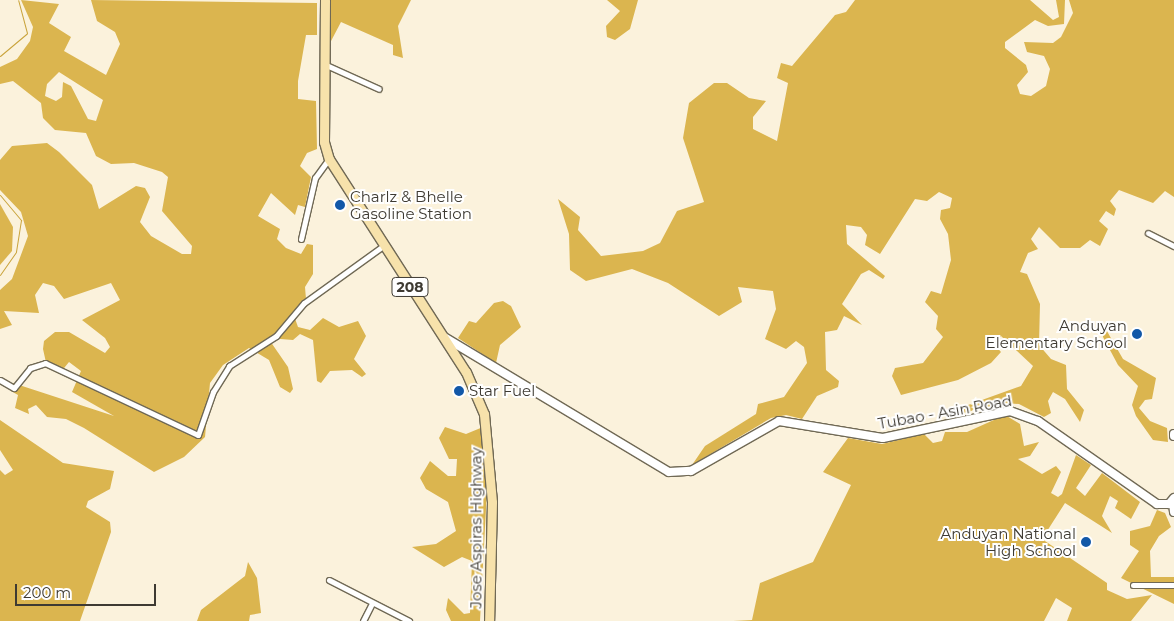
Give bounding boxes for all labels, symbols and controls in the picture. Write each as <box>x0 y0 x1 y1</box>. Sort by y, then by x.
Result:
place label: Charlz & Bhelle Gasoline Station <box>350 187 472 222</box>
marker: Charlz & Bhelle Gasoline Station <box>334 199 346 211</box>
road number: 208 <box>391 276 429 298</box>
place label: Anduyan Elementary School <box>986 316 1127 351</box>
marker: Anduyan Elementary School <box>1131 328 1143 340</box>
place label: Star Fuel <box>469 382 535 400</box>
marker: Star Fuel <box>453 385 465 397</box>
street label: Tubao - Asin Road <box>877 391 1013 433</box>
street label: Jose Aspiras Highway <box>467 447 485 609</box>
place label: Anduyan National High School <box>941 524 1076 559</box>
marker: Anduyan National High School <box>1080 536 1092 548</box>
scale bar <box>18 574 159 606</box>
text: 200 m <box>23 583 71 602</box>

